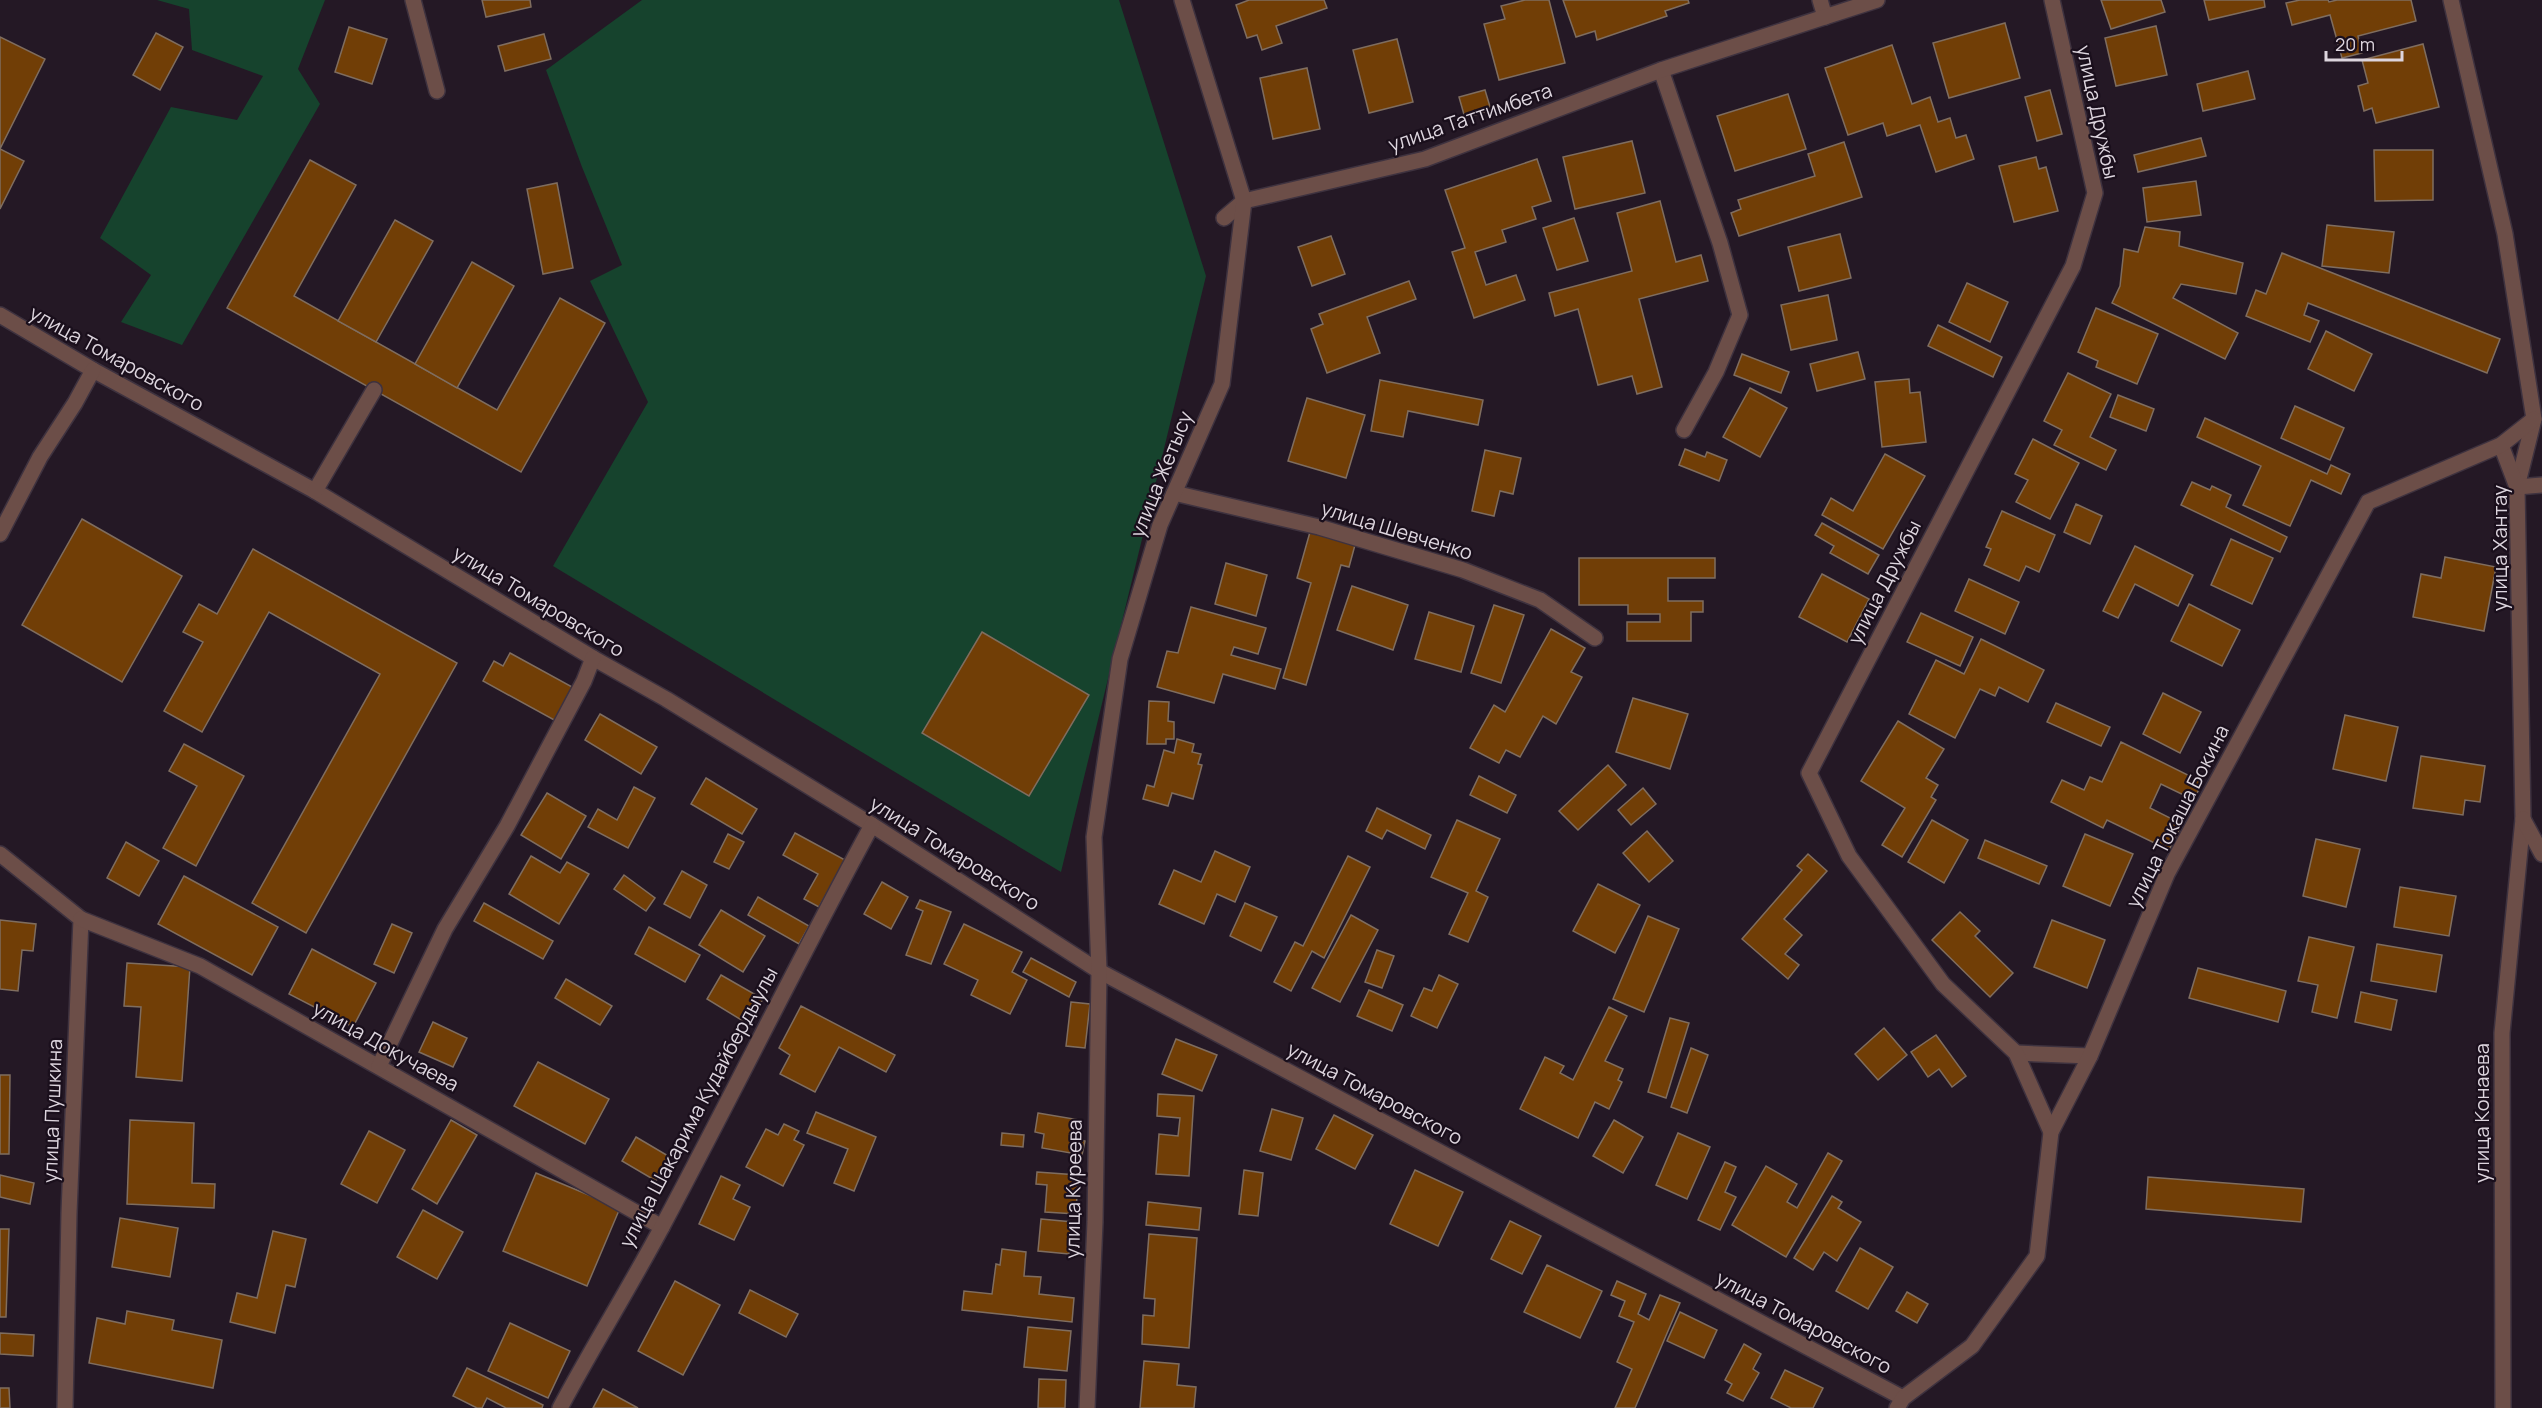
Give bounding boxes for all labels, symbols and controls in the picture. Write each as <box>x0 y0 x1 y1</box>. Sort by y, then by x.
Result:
scale bar <box>2326 24 2402 62</box>
text: 20 m <box>2335 32 2375 56</box>
street label: улица Дружбы <box>2071 43 2125 181</box>
street label: улица Таттимбета <box>1384 76 1556 158</box>
street label: улица Томаровского <box>25 299 209 417</box>
street label: улица Жетысу <box>1123 406 1199 541</box>
street label: улица Хантау <box>2486 484 2513 611</box>
street label: улица Шевченко <box>1318 494 1476 566</box>
street label: улица Дружбы <box>1841 515 1927 649</box>
street label: улица Томаровского <box>448 539 630 663</box>
street label: улица Токаша Бокина <box>2119 720 2235 912</box>
street label: улица Томаровского <box>865 790 1045 916</box>
street label: улица Шакарима Кудайбердыулы <box>612 962 784 1252</box>
street label: улица Докучаева <box>308 995 464 1097</box>
street label: улица Томаровского <box>1282 1035 1468 1151</box>
street label: улица Пушкина <box>36 1038 68 1184</box>
street label: улица Конаева <box>2468 1043 2495 1183</box>
street label: улица Куреева <box>1058 1119 1088 1259</box>
street label: улица Томаровского <box>1711 1264 1897 1380</box>

